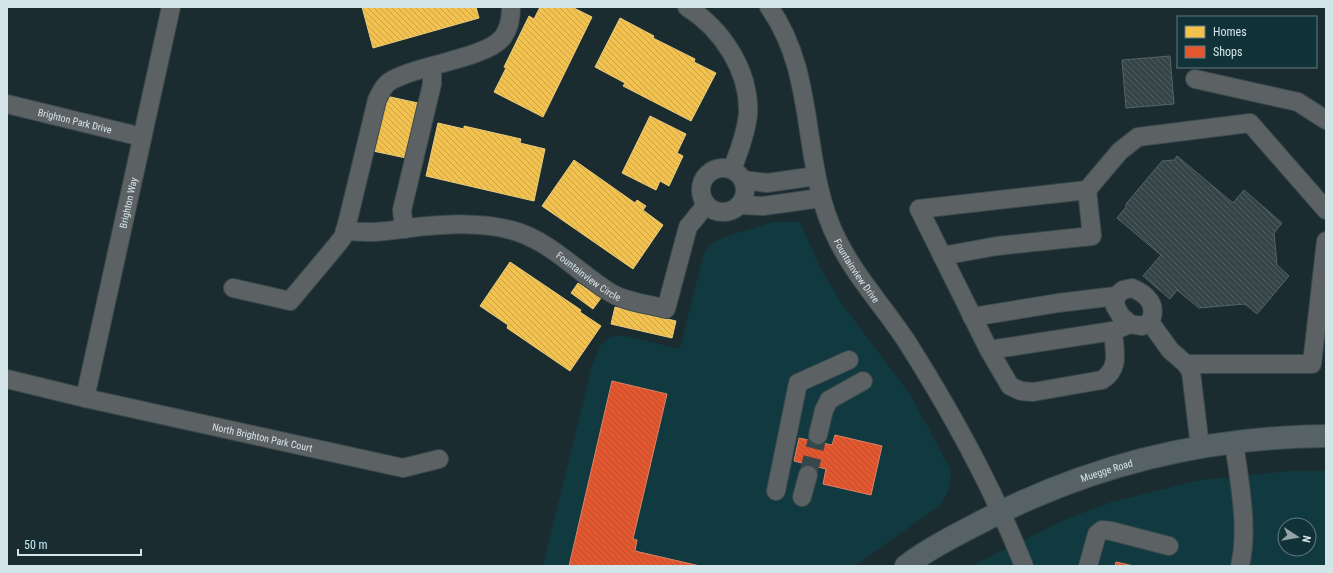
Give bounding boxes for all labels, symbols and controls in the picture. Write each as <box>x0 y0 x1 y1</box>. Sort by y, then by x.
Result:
legend <box>1177 16 1317 68</box>
text: Homes <box>1213 25 1247 39</box>
text: Shops <box>1213 45 1242 59</box>
street label: Brighton Park Drive <box>37 107 113 136</box>
street label: Brighton Way <box>117 176 139 229</box>
street label: Fountainview Drive <box>832 237 882 305</box>
street label: Fountainview Circle <box>554 250 623 303</box>
street label: North Brighton Park Court <box>211 421 314 454</box>
street label: Muegge Road <box>1079 458 1134 484</box>
north arrow <box>1277 517 1317 557</box>
scale bar <box>18 531 141 557</box>
text: N <box>1299 534 1313 544</box>
text: 50 m <box>24 538 48 552</box>

